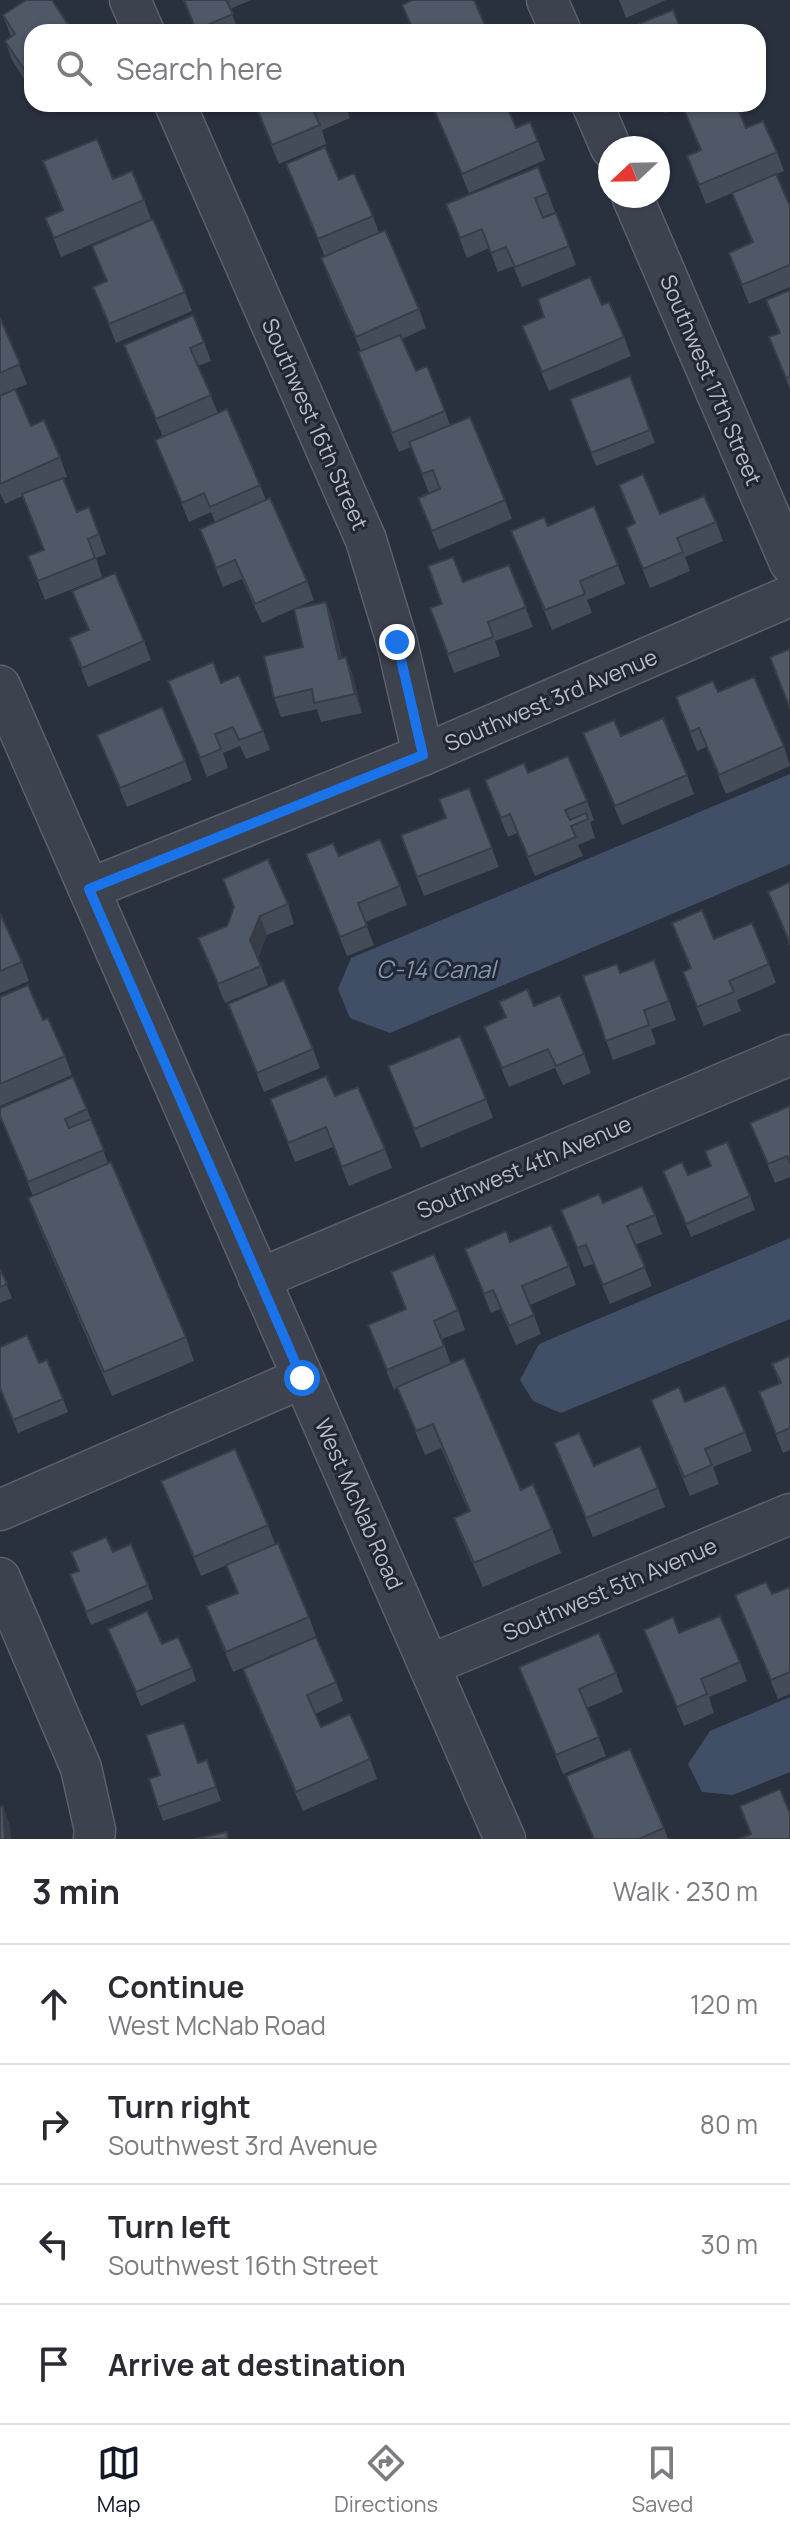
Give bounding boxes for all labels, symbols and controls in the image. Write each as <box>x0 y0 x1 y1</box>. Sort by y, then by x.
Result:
search box <box>24 24 766 112</box>
icon: search <box>52 46 96 90</box>
text: Search here <box>116 48 283 89</box>
north arrow <box>598 136 670 208</box>
street label: Southwest 17th Street <box>653 270 769 490</box>
street label: Southwest 16th Street <box>255 313 375 535</box>
route end <box>379 624 415 660</box>
street label: Southwest 3rd Avenue <box>440 642 662 758</box>
water label: C-14 Canal <box>376 952 499 985</box>
street label: Southwest 4th Avenue <box>412 1108 636 1226</box>
route start <box>284 1360 320 1396</box>
street label: West McNab Road <box>308 1414 410 1594</box>
street label: Southwest 5th Avenue <box>498 1530 722 1648</box>
text: 3 min <box>32 1868 120 1914</box>
text: Walk · 230 m <box>613 1873 758 1909</box>
text: Continue <box>108 1966 244 2007</box>
icon: ahead <box>32 1982 76 2026</box>
text: 120 m <box>690 1986 758 2022</box>
text: West McNab Road <box>108 2007 326 2043</box>
text: Turn right <box>108 2086 251 2127</box>
icon: right <box>32 2102 76 2146</box>
text: 80 m <box>700 2106 758 2142</box>
text: Southwest 3rd Avenue <box>108 2127 378 2163</box>
text: Turn left <box>108 2206 231 2247</box>
icon: left <box>32 2222 76 2266</box>
text: 30 m <box>701 2226 758 2262</box>
text: Southwest 16th Street <box>108 2247 378 2283</box>
icon: arrive <box>32 2342 76 2386</box>
text: Arrive at destination <box>108 2344 406 2385</box>
tab: Map <box>97 2441 141 2519</box>
tab: Directions <box>334 2441 438 2519</box>
tab: Saved <box>631 2441 693 2519</box>

